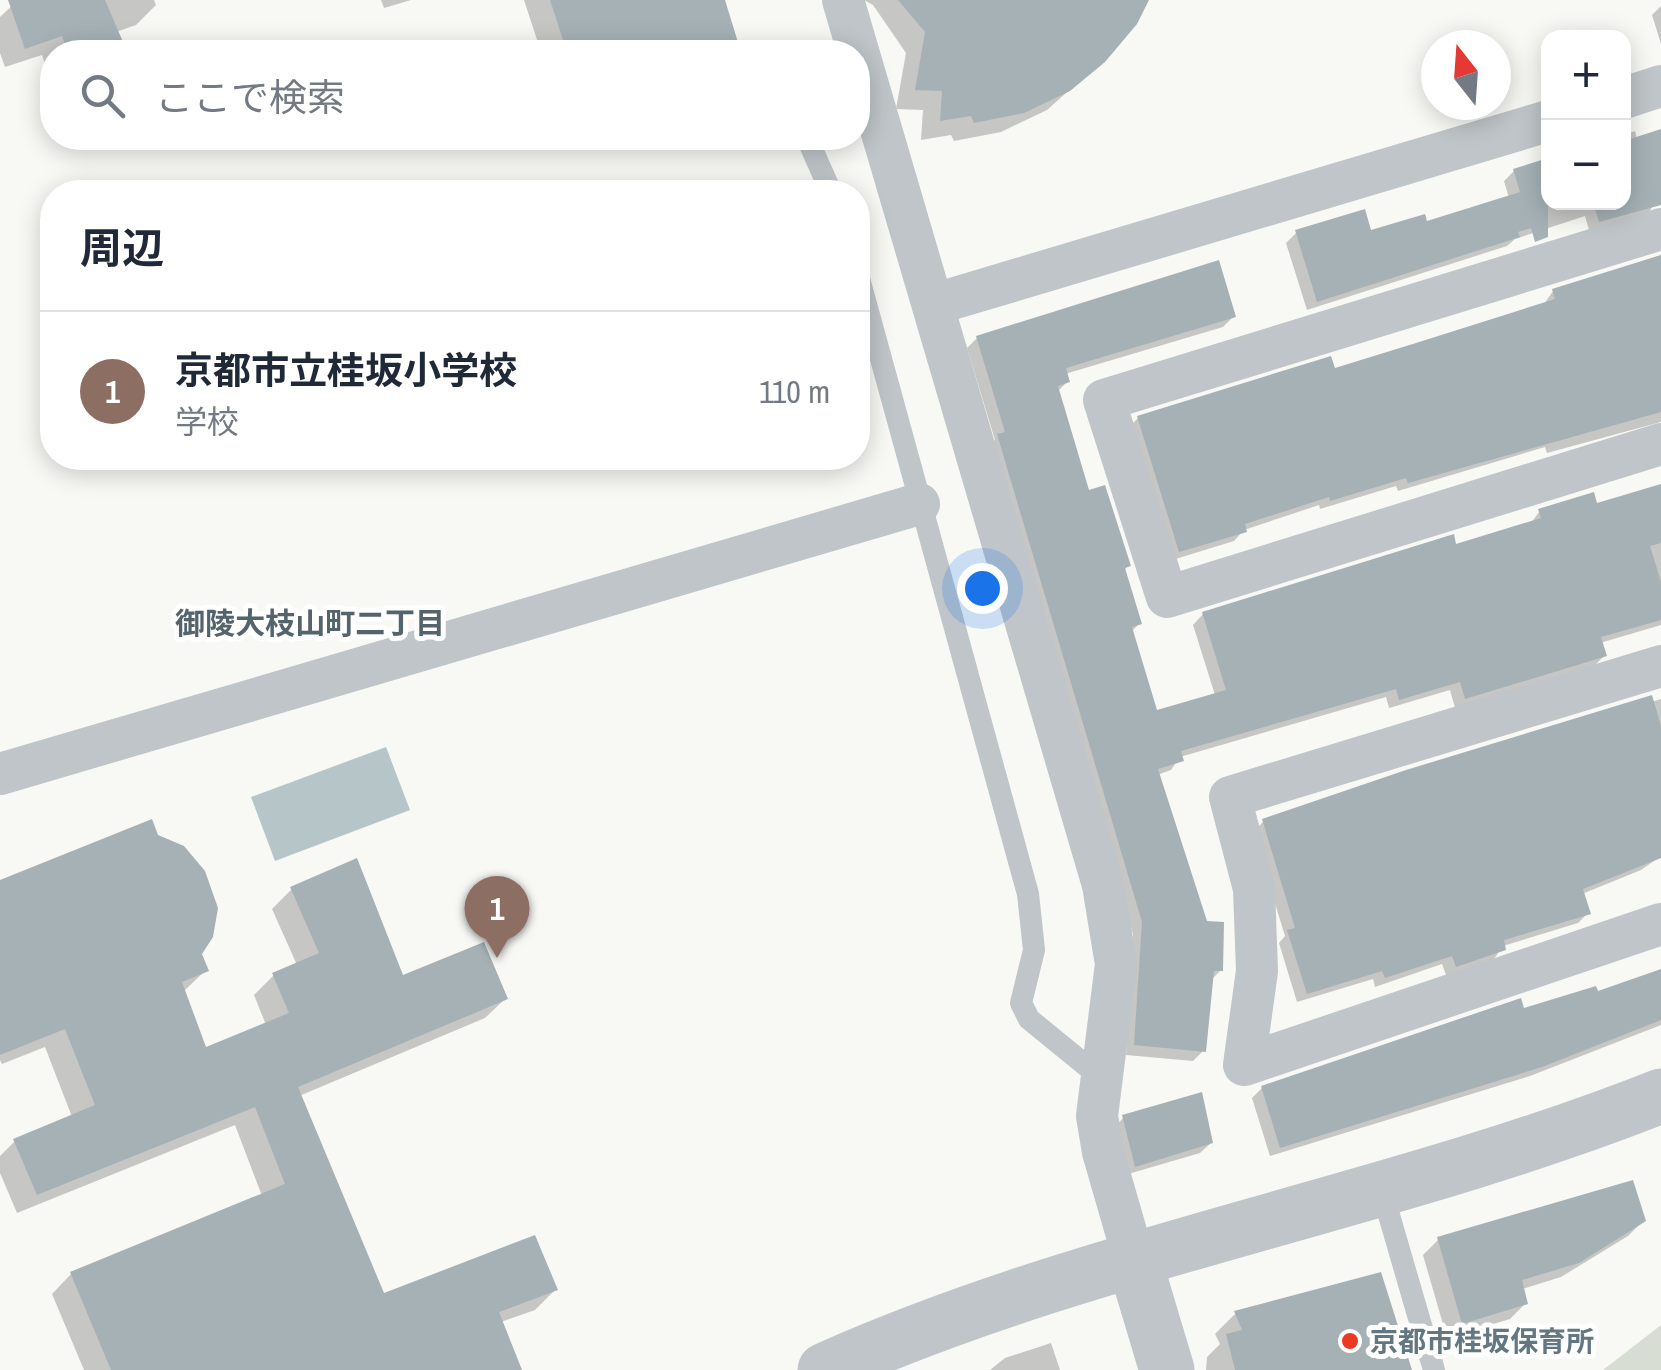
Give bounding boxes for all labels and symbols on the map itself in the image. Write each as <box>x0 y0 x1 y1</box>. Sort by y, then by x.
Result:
north arrow <box>1421 30 1511 120</box>
your location <box>957 563 1008 614</box>
district label: 御陵大枝山町二丁目 <box>175 603 445 643</box>
pin: 1 <box>464 876 530 958</box>
place label: 京都市桂坂保育所 <box>1370 1322 1594 1360</box>
marker: 京都市桂坂保育所 <box>1339 1330 1361 1352</box>

